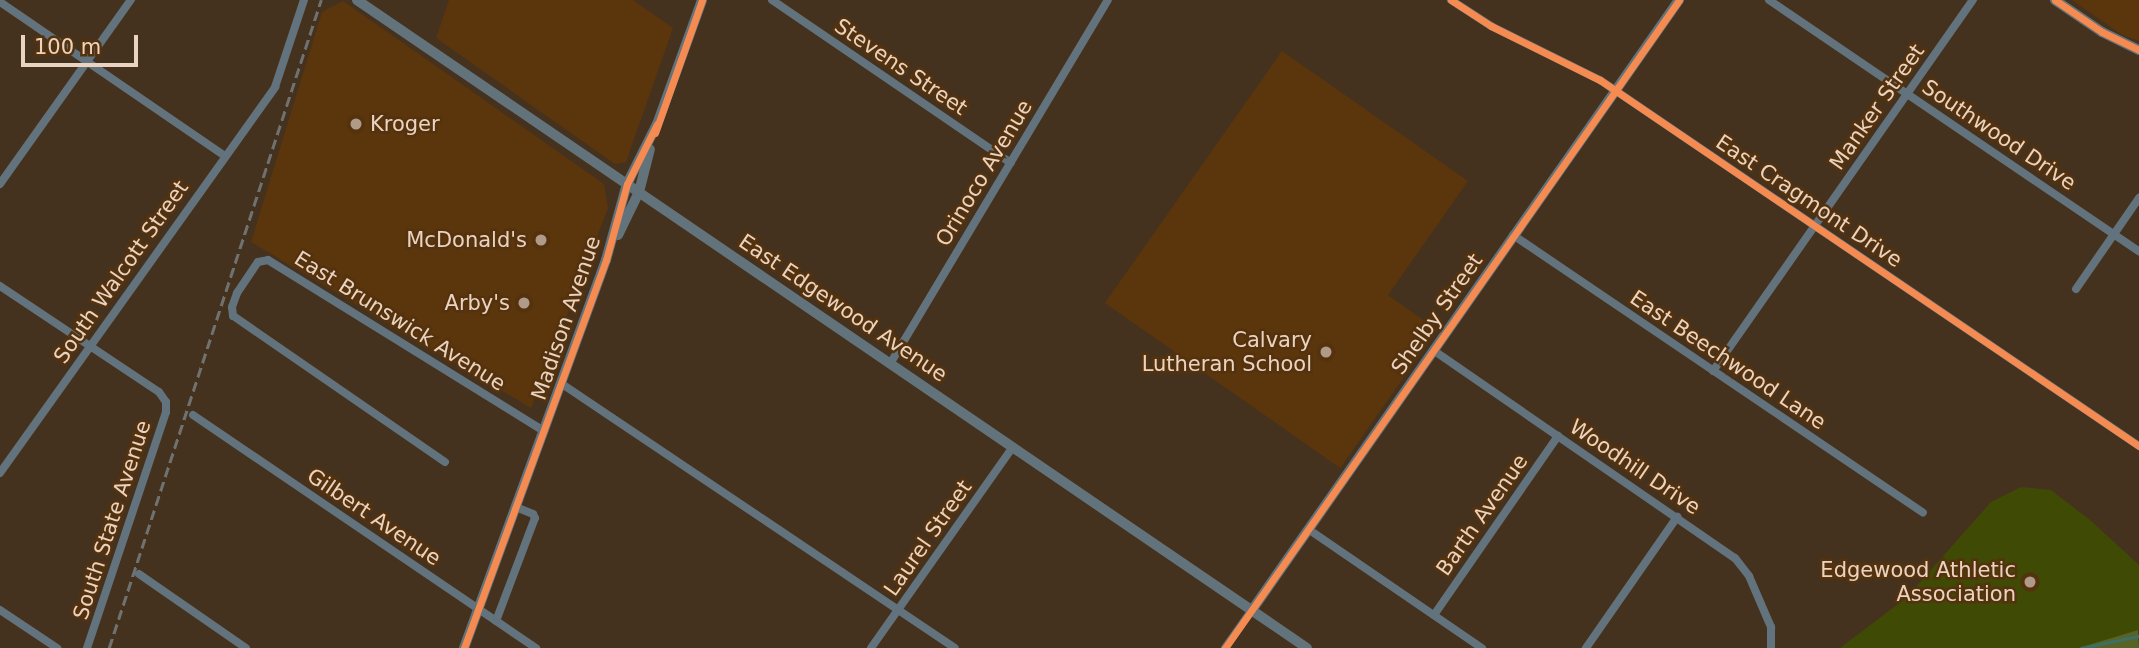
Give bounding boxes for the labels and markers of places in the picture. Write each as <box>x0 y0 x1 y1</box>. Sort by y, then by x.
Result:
place label: Kroger <box>370 111 440 137</box>
marker: Kroger <box>348 116 364 132</box>
place label: McDonald's <box>406 227 527 253</box>
marker: McDonald's <box>533 232 549 248</box>
place label: Arby's <box>445 290 510 316</box>
marker: Arby's <box>516 295 532 311</box>
place label: Calvary Lutheran School <box>1142 327 1312 377</box>
marker: Calvary Lutheran School <box>1318 344 1334 360</box>
place label: Edgewood Athletic Association <box>1820 557 2016 607</box>
marker: Edgewood Athletic Association <box>2022 574 2038 590</box>

